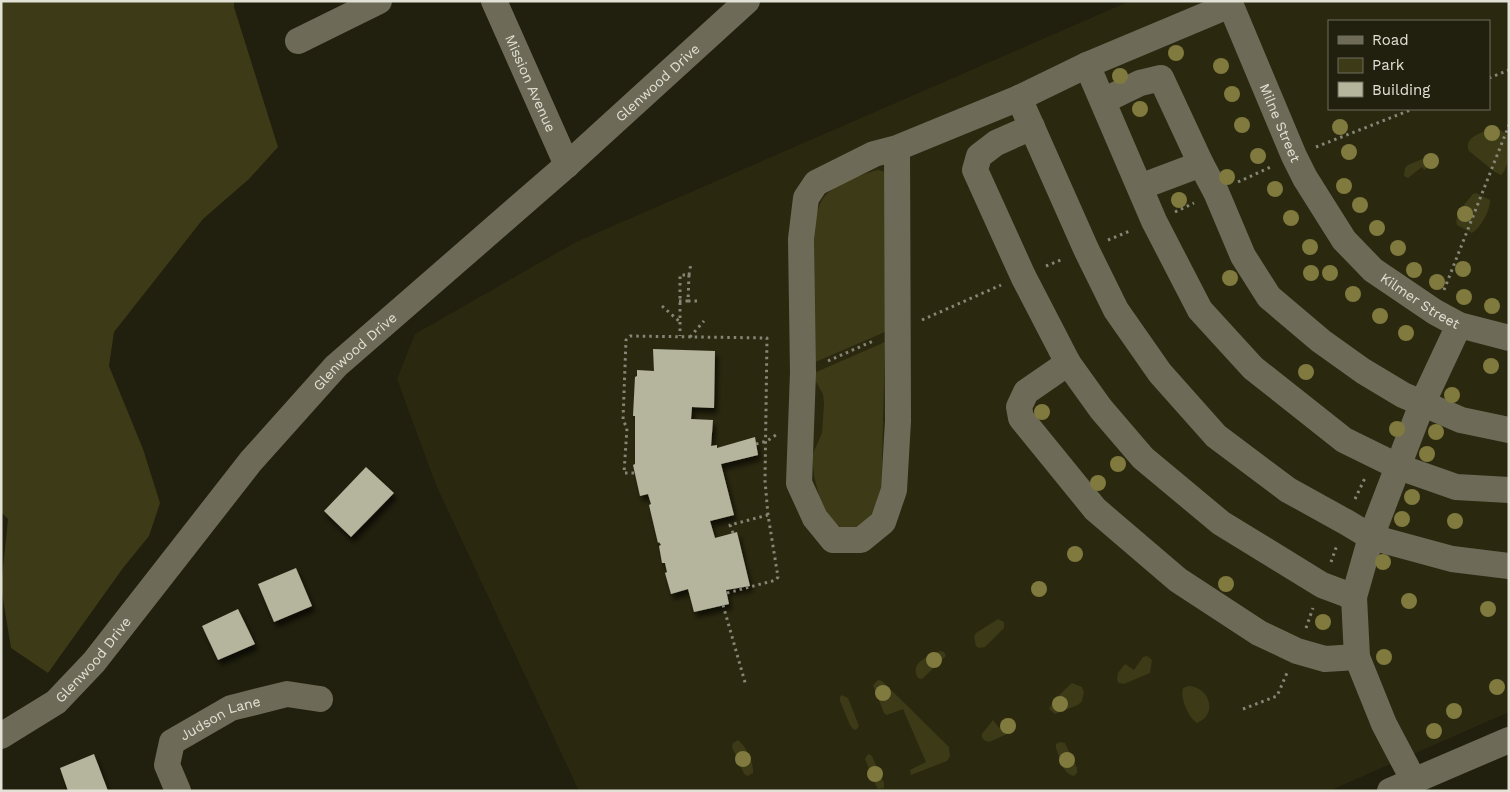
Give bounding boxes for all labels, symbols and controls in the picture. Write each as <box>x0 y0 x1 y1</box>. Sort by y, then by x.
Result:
legend <box>1328 20 1490 110</box>
text: Road <box>1372 31 1409 49</box>
street label: Mission Avenue <box>502 32 559 134</box>
street label: Glenwood Drive <box>612 40 703 125</box>
text: Park <box>1372 56 1405 74</box>
street label: Milne Street <box>1256 81 1304 165</box>
text: Building <box>1372 81 1430 99</box>
street label: Kilmer Street <box>1377 269 1463 332</box>
street label: Glenwood Drive <box>310 309 400 394</box>
street label: Glenwood Drive <box>52 614 134 706</box>
street label: Judson Lane <box>177 693 262 744</box>

